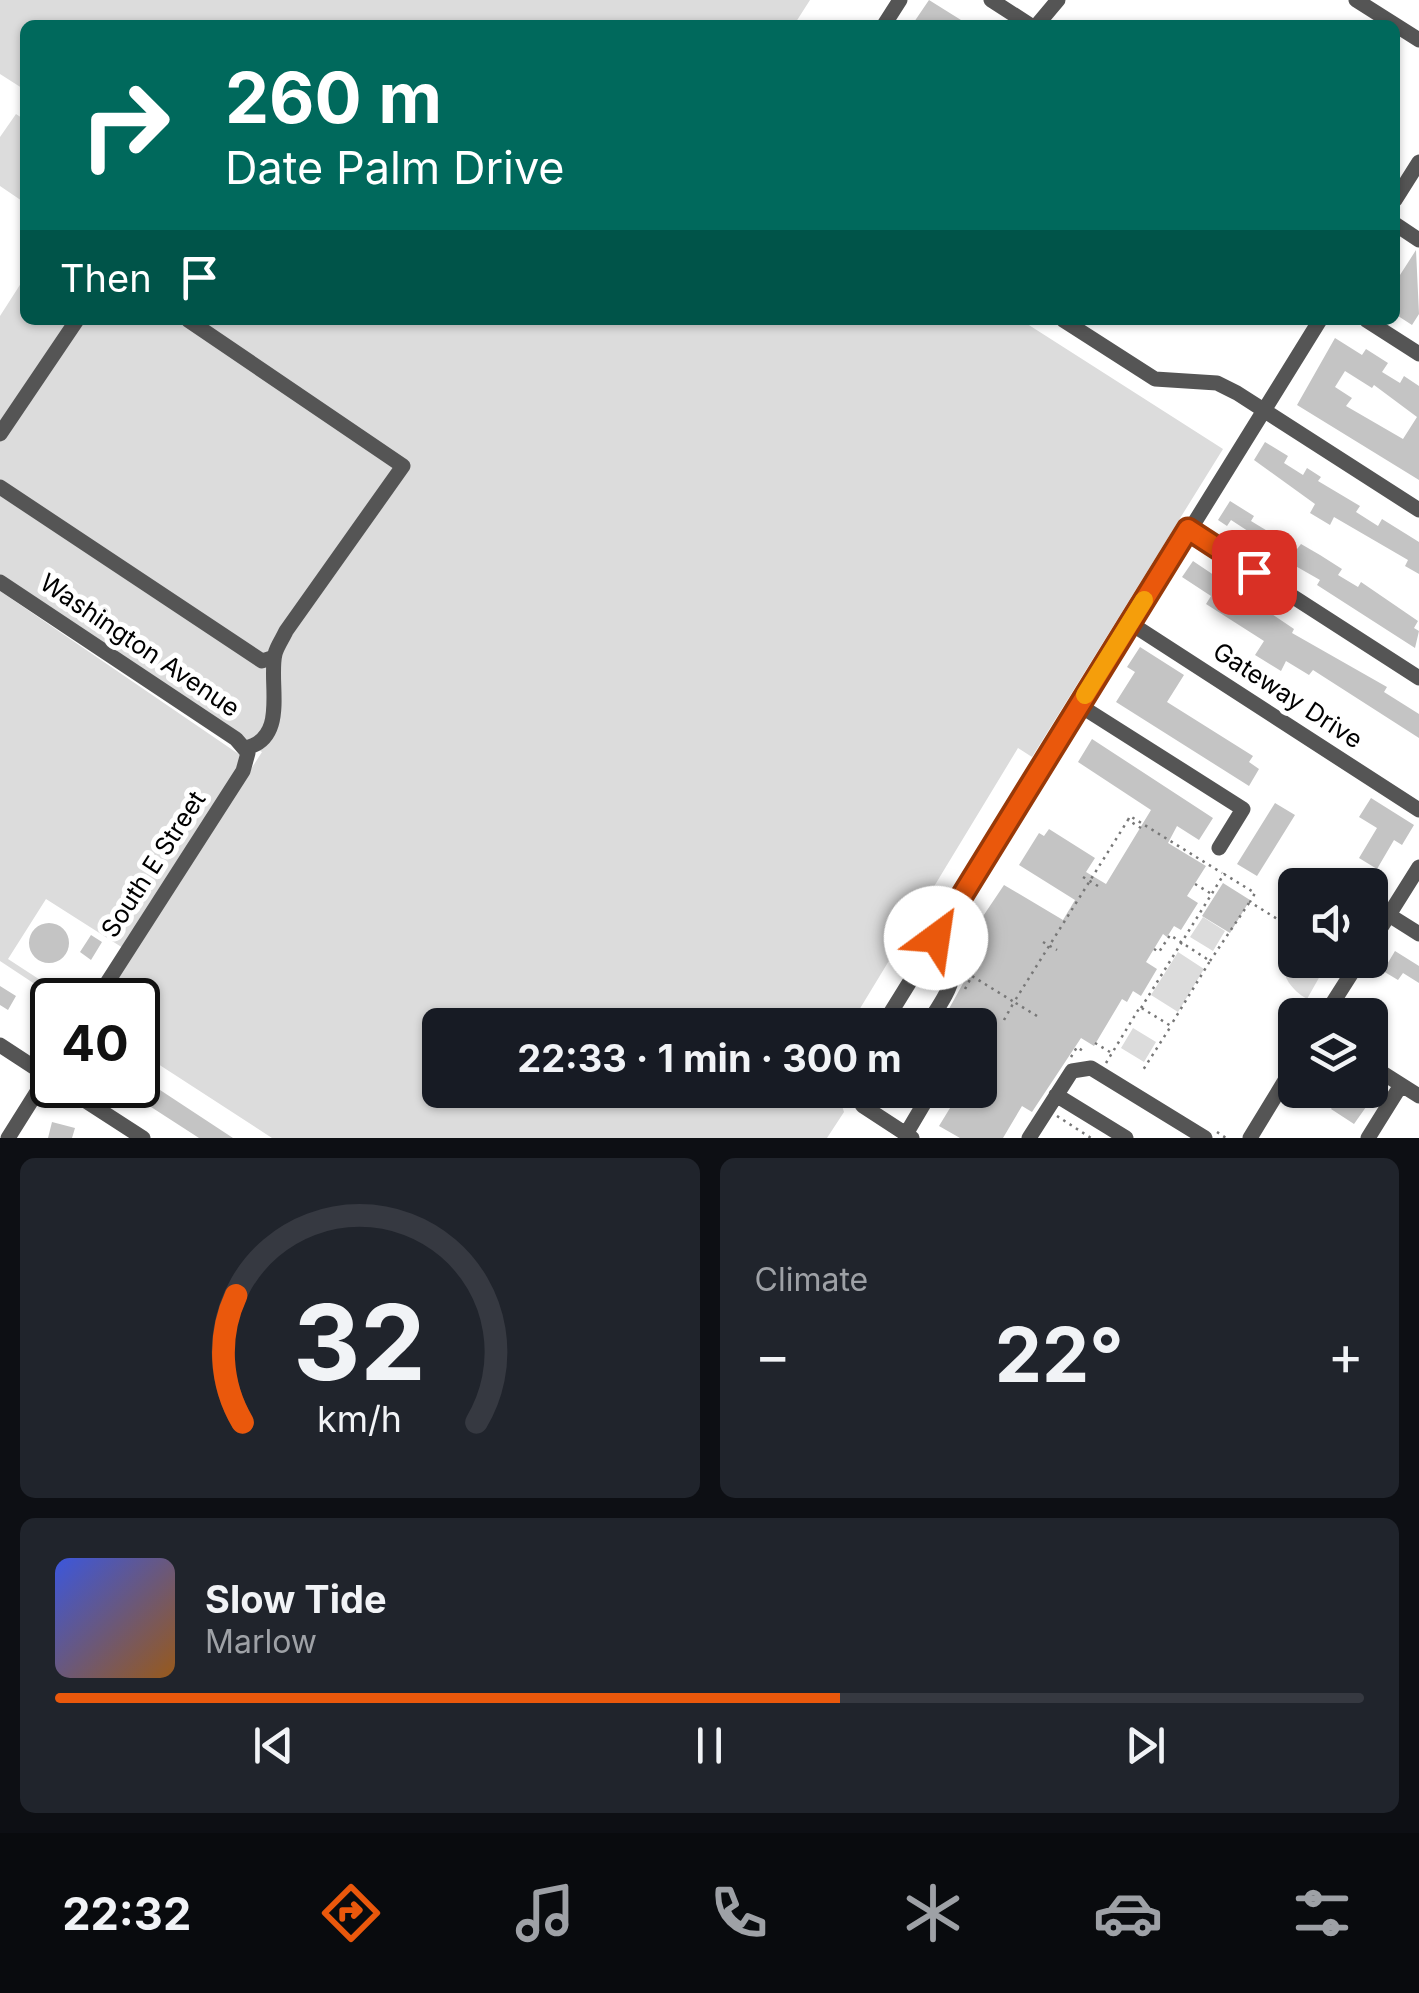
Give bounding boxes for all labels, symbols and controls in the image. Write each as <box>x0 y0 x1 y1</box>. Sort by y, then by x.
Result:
text: 260 m <box>225 55 442 140</box>
icon: right <box>60 60 190 190</box>
text: Date Palm Drive <box>225 140 565 195</box>
icon: arrive <box>172 250 227 305</box>
text: Then <box>60 255 152 301</box>
pin <box>1212 530 1297 615</box>
icon: arrive <box>1227 545 1282 600</box>
street label: Washington Avenue <box>35 567 245 723</box>
street label: Gateway Drive <box>1208 636 1368 754</box>
street label: South E Street <box>95 785 211 943</box>
map controls <box>1278 868 1388 1108</box>
button: sound <box>1278 868 1388 978</box>
position arrow <box>884 886 988 990</box>
speed limit sign: 40 <box>30 978 160 1108</box>
button: layers <box>1278 998 1388 1108</box>
text: 22:33 · 1 min · 300 m <box>517 1035 902 1081</box>
text: Climate <box>755 1260 868 1299</box>
text: 32 <box>293 1279 426 1405</box>
text: 22° <box>995 1309 1124 1400</box>
text: − <box>755 1322 791 1388</box>
text: + <box>1328 1322 1364 1388</box>
text: km/h <box>317 1397 402 1441</box>
text: Slow Tide <box>205 1576 387 1622</box>
text: Marlow <box>205 1622 317 1661</box>
icon: previous <box>246 1718 301 1773</box>
icon: pause <box>682 1718 737 1773</box>
icon: next <box>1118 1718 1173 1773</box>
icon: directions <box>316 1878 386 1948</box>
icon: music <box>510 1878 580 1948</box>
icon: phone <box>704 1878 774 1948</box>
icon: climate <box>898 1878 968 1948</box>
icon: car <box>1093 1878 1163 1948</box>
icon: filters <box>1287 1878 1357 1948</box>
text: 22:32 <box>62 1886 191 1941</box>

